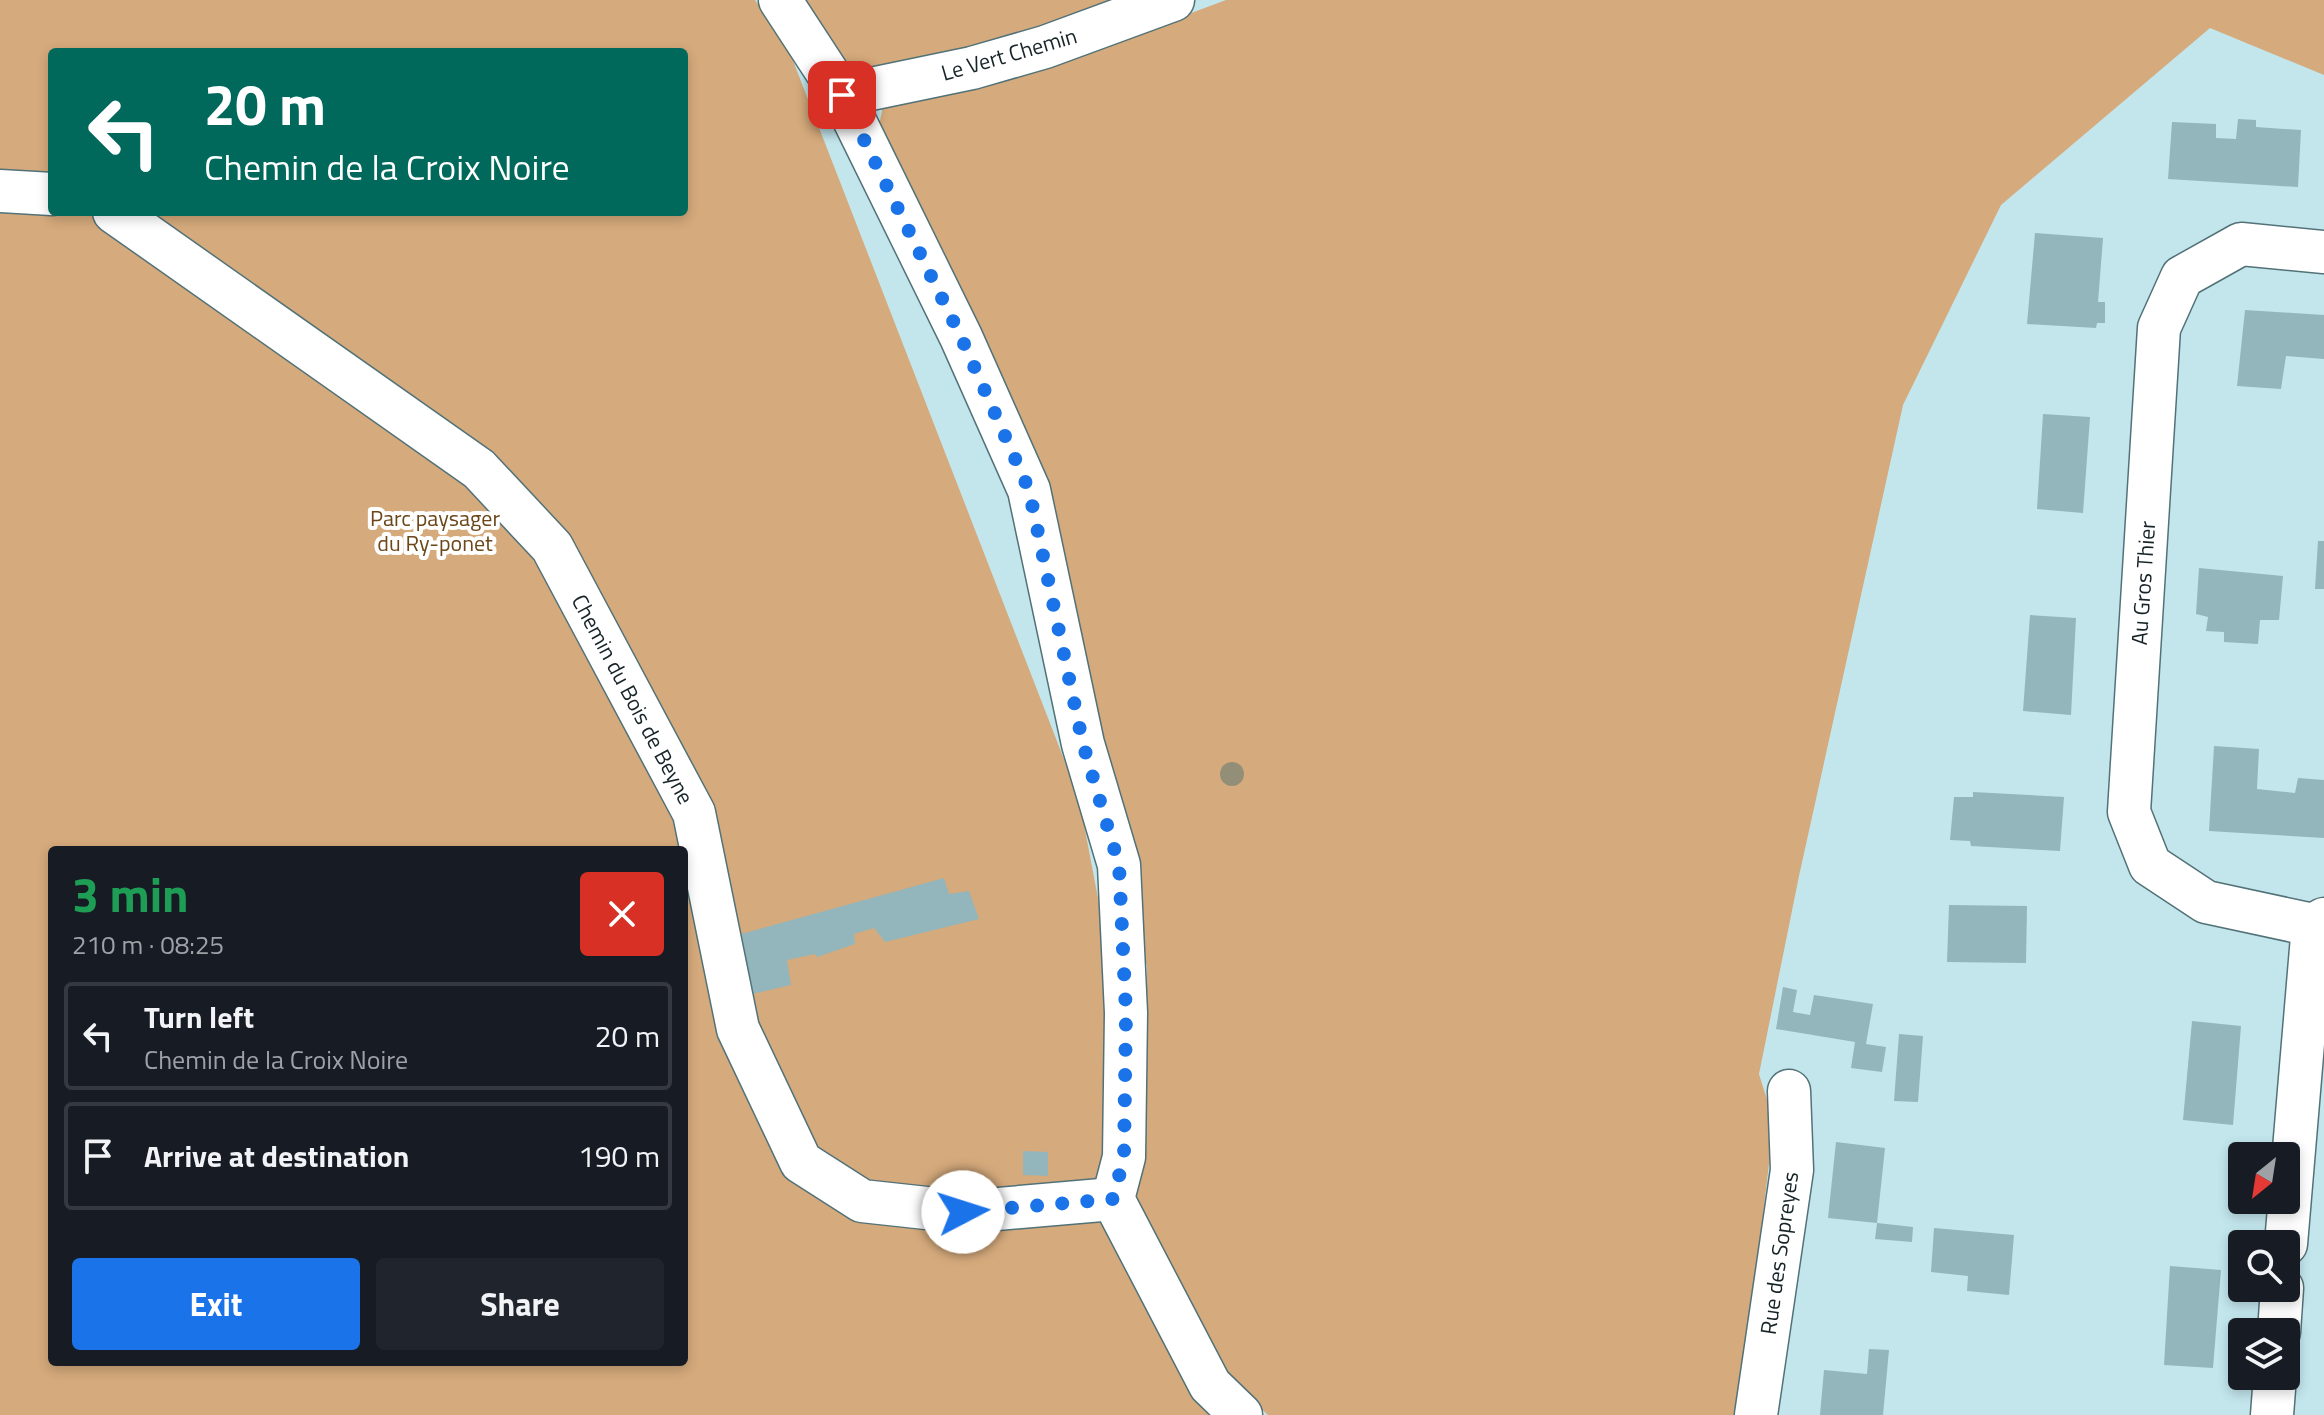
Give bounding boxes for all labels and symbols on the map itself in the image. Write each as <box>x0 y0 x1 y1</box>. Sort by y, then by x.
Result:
street label: Le Vert Chemin <box>937 18 1081 90</box>
pin <box>808 61 876 129</box>
park label: Parc paysager du Ry-ponet <box>370 501 500 560</box>
street label: Au Gros Thier <box>2122 519 2164 646</box>
street label: Chemin du Bois de Beyne <box>563 588 703 810</box>
north arrow <box>2228 1142 2300 1214</box>
street label: Rue des Sopreyes <box>1751 1169 1807 1337</box>
position arrow <box>921 1170 1005 1254</box>

